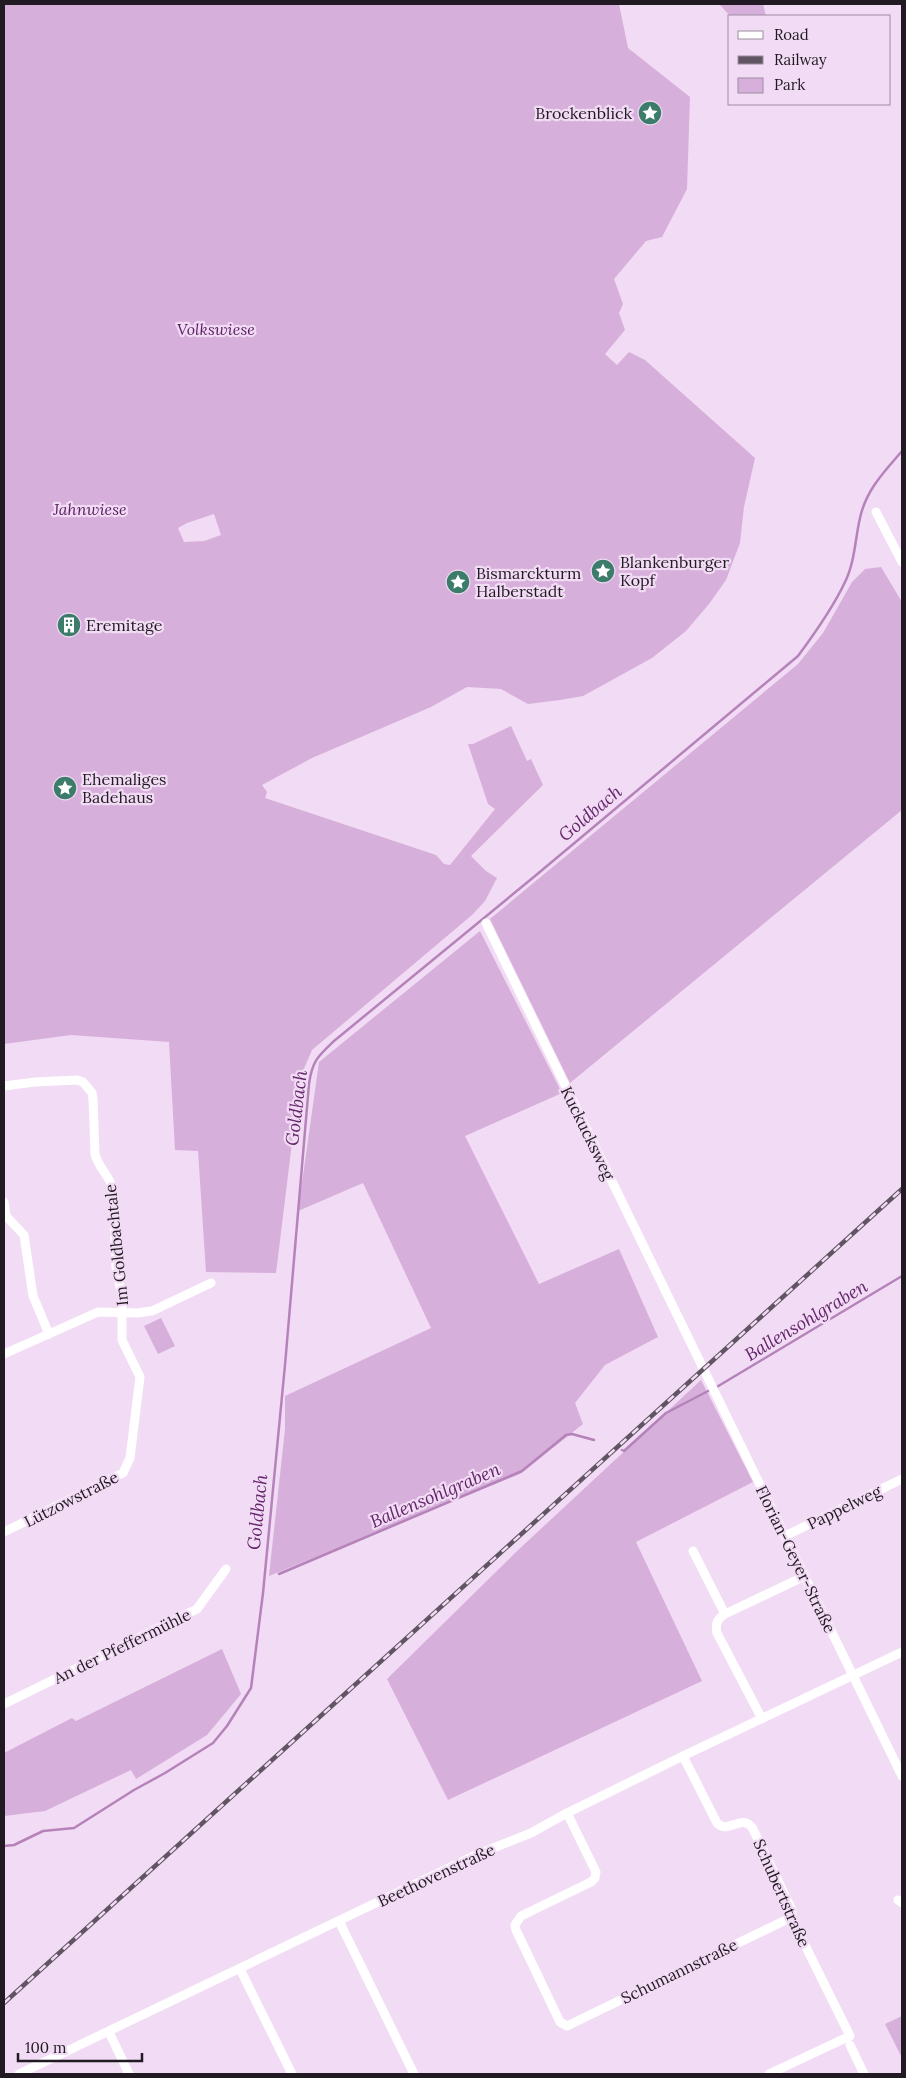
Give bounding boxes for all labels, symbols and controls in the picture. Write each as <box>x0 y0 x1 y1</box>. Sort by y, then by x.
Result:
legend <box>728 15 891 105</box>
text: Road <box>774 25 809 44</box>
text: Railway <box>774 50 827 69</box>
text: Park <box>774 75 805 94</box>
place icon: Brockenblick <box>637 100 663 126</box>
place label: Brockenblick <box>535 103 632 123</box>
park label: Volkswiese <box>177 319 255 339</box>
park label: Jahnwiese <box>52 499 127 519</box>
place label: Blankenburger Kopf <box>620 552 729 590</box>
place icon: Blankenburger Kopf <box>590 558 616 584</box>
place label: Bismarckturm Halberstadt <box>476 563 581 601</box>
place icon: Bismarckturm Halberstadt <box>445 569 471 595</box>
building icon: Eremitage <box>56 612 82 638</box>
place label: Eremitage <box>86 615 163 635</box>
place label: Ehemaliges Badehaus <box>82 769 166 807</box>
place icon: Ehemaliges Badehaus <box>52 775 78 801</box>
water label: Goldbach <box>554 779 627 846</box>
water label: Goldbach <box>280 1068 312 1147</box>
street label: Kuckucksweg <box>557 1083 620 1184</box>
street label: Im Goldbachtale <box>100 1183 132 1307</box>
water label: Ballensohlgraben <box>740 1274 872 1366</box>
water label: Ballensohlgraben <box>366 1457 504 1533</box>
street label: Lützowstraße <box>20 1466 122 1531</box>
water label: Goldbach <box>242 1472 272 1551</box>
street label: Pappelweg <box>804 1480 885 1534</box>
street label: Florian-Geyer-Straße <box>752 1482 841 1636</box>
street label: An der Pfeffermühle <box>49 1604 194 1688</box>
street label: Schubertstraße <box>749 1836 815 1950</box>
street label: Beethovenstraße <box>374 1839 498 1911</box>
street label: Schumannstraße <box>618 1934 741 2008</box>
scale bar <box>18 2030 141 2062</box>
text: 100 m <box>25 2038 66 2057</box>

